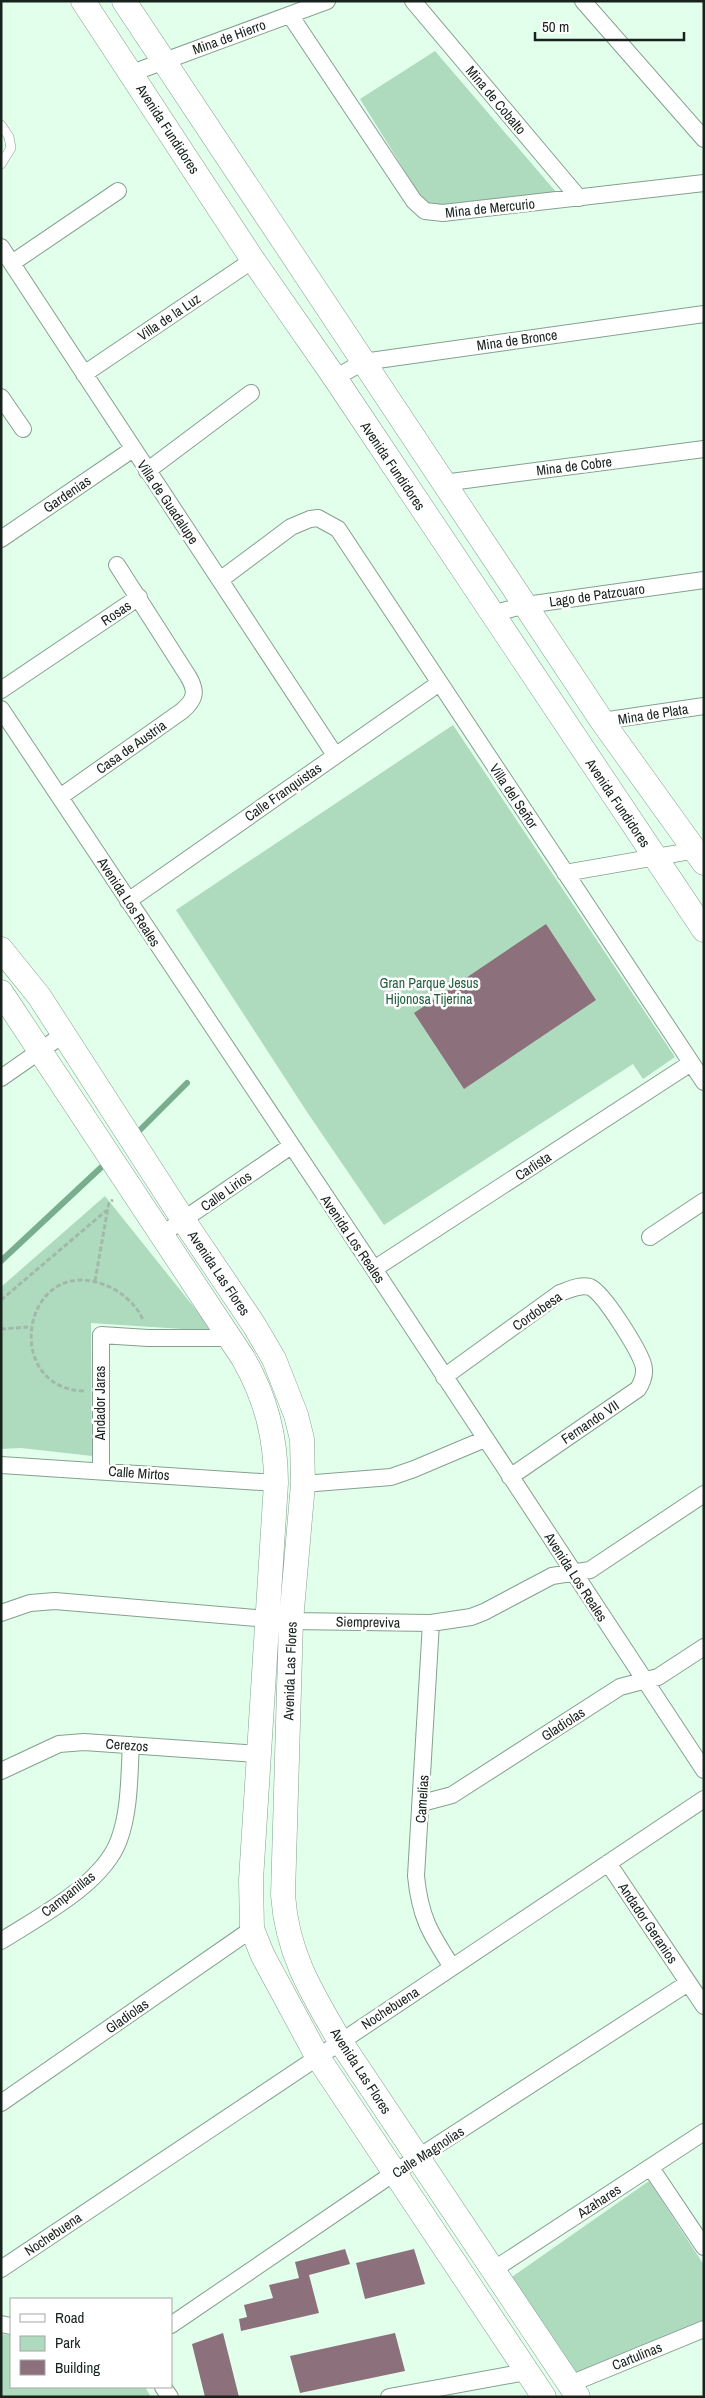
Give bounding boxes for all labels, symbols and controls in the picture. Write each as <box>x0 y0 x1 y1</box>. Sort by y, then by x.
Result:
scale bar <box>535 10 684 42</box>
street label: Mina de Hierro <box>190 15 268 59</box>
text: 50 m <box>542 16 569 37</box>
street label: Mina de Cobalto <box>462 62 530 138</box>
street label: Avenida Fundidores <box>132 80 204 177</box>
street label: Mina de Mercurio <box>444 194 536 222</box>
street label: Villa de la Luz <box>134 289 204 345</box>
street label: Mina de Bronce <box>476 325 558 355</box>
street label: Avenida Fundidores <box>356 417 429 514</box>
street label: Mina de Cobre <box>535 452 613 480</box>
street label: Villa de Guadalupe <box>133 457 203 547</box>
street label: Gardenias <box>40 471 94 516</box>
street label: Lago de Patzcuaro <box>548 579 646 611</box>
street label: Rosas <box>97 596 135 630</box>
street label: Mina de Plata <box>617 699 690 728</box>
street label: Casa de Austria <box>92 716 170 778</box>
street label: Avenida Fundidores <box>581 754 654 851</box>
street label: Calle Franquistas <box>241 759 325 825</box>
street label: Villa del Señor <box>486 760 542 832</box>
street label: Avenida Los Reales <box>93 853 165 950</box>
park label: Gran Parque Jesus Hijonosa Tijerina <box>380 974 479 1008</box>
street label: Carlista <box>512 1147 555 1184</box>
street label: Calle Lirios <box>197 1167 255 1215</box>
street label: Avenida Los Reales <box>316 1191 389 1287</box>
street label: Avenida Las Flores <box>183 1226 254 1319</box>
street label: Cordobesa <box>509 1287 566 1334</box>
street label: Andador Jaras <box>91 1365 109 1441</box>
street label: Fernando VII <box>558 1396 622 1448</box>
street label: Calle Mirtos <box>108 1462 170 1484</box>
street label: Avenida Los Reales <box>540 1528 612 1625</box>
street label: Siempreviva <box>336 1612 401 1632</box>
street label: Avenida Las Flores <box>279 1621 301 1722</box>
street label: Gladiolas <box>538 1703 588 1745</box>
street label: Cerezos <box>105 1735 149 1755</box>
street label: Camelias <box>411 1774 433 1824</box>
street label: Campanillas <box>37 1867 99 1921</box>
street label: Andador Geranios <box>614 1878 682 1967</box>
street label: Nochebuena <box>358 1982 423 2033</box>
street label: Gladiolas <box>102 1995 152 2037</box>
street label: Avenida Las Flores <box>326 2024 396 2118</box>
street label: Calle Magnolias <box>389 2122 468 2182</box>
street label: Azahares <box>573 2180 624 2222</box>
street label: Nochebuena <box>21 2208 86 2260</box>
legend <box>10 2298 172 2388</box>
text: Road <box>55 2307 84 2328</box>
text: Park <box>55 2332 81 2353</box>
street label: Cartulinas <box>609 2338 665 2374</box>
text: Building <box>55 2357 100 2378</box>

